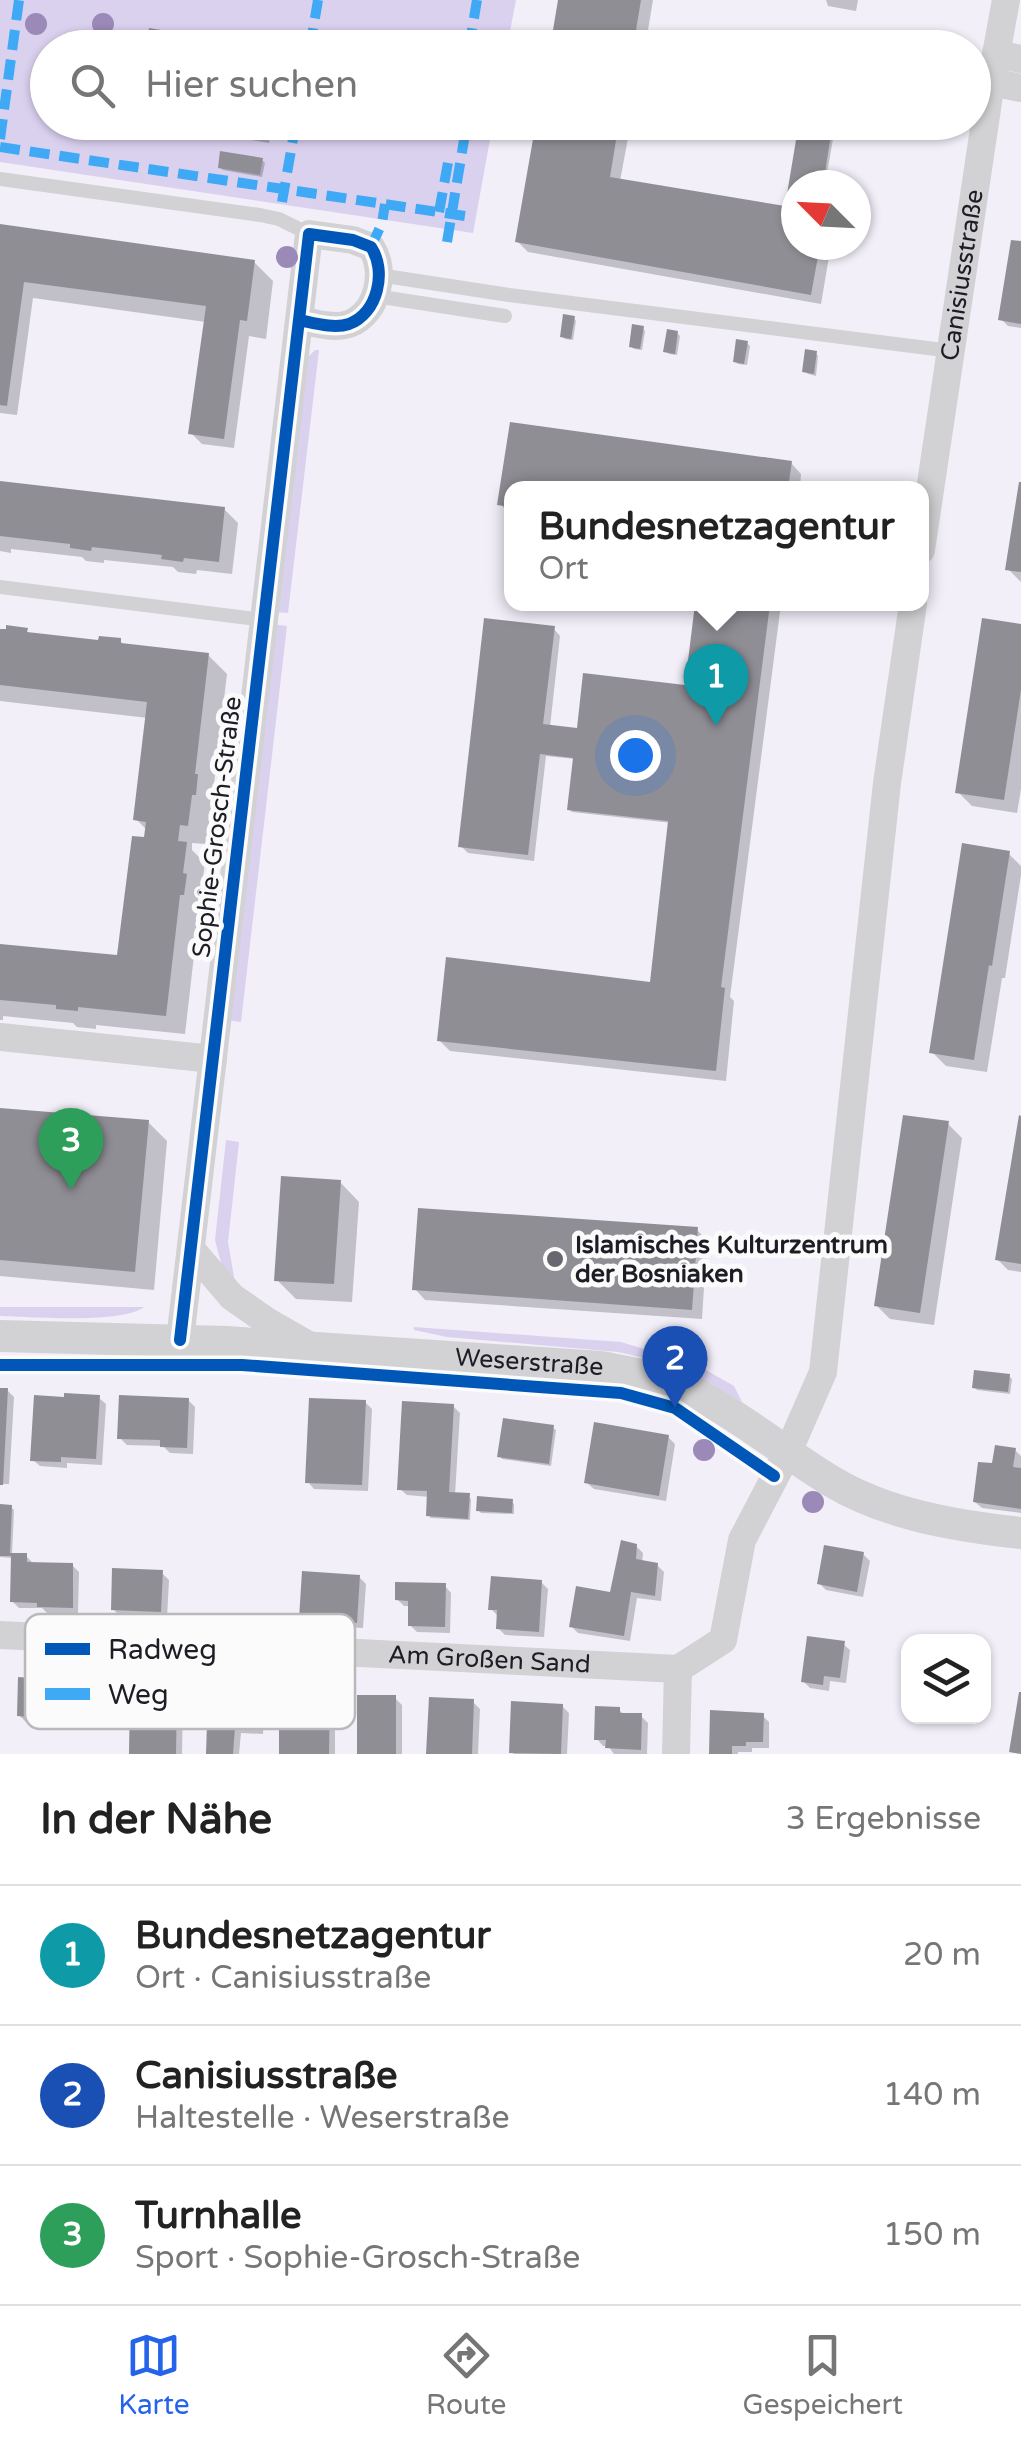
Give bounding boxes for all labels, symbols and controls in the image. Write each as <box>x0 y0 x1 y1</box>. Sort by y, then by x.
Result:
search box <box>30 30 991 140</box>
icon: search <box>65 58 120 113</box>
text: Hier suchen <box>145 62 358 108</box>
north arrow <box>781 170 871 260</box>
street label: Canisiusstraße <box>935 187 990 363</box>
popup <box>504 481 929 611</box>
text: Bundesnetzagentur <box>539 504 894 550</box>
text: Ort <box>539 550 589 588</box>
pin: 1 <box>684 644 748 726</box>
street label: Sophie-Grosch-Straße <box>186 695 248 959</box>
your location <box>610 730 661 781</box>
pin: 3 <box>38 1108 104 1190</box>
place label: Islamisches Kulturzentrum der Bosniaken <box>575 1230 888 1289</box>
marker: Islamisches Kulturzentrum der Bosniaken <box>544 1248 566 1270</box>
pin: 2 <box>642 1326 708 1408</box>
street label: Weserstraße <box>454 1342 604 1382</box>
legend <box>25 1614 355 1729</box>
text: Radweg <box>108 1633 217 1667</box>
map controls <box>901 1634 991 1724</box>
button: layers <box>901 1634 991 1724</box>
street label: Am Großen Sand <box>387 1639 591 1680</box>
text: Weg <box>108 1678 169 1712</box>
text: In der Nähe <box>40 1794 272 1845</box>
text: 3 Ergebnisse <box>786 1800 981 1838</box>
text: Bundesnetzagentur <box>135 1913 491 1959</box>
text: 1 <box>62 1936 83 1974</box>
text: 20 m <box>903 1936 981 1974</box>
text: Ort · Canisiusstraße <box>135 1959 431 1997</box>
text: Canisiusstraße <box>135 2053 398 2099</box>
text: 2 <box>62 2076 83 2114</box>
text: 140 m <box>883 2076 981 2114</box>
text: Haltestelle · Weserstraße <box>135 2099 510 2137</box>
text: Turnhalle <box>135 2193 302 2239</box>
text: 3 <box>62 2216 83 2254</box>
text: 150 m <box>883 2216 981 2254</box>
text: Sport · Sophie-Grosch-Straße <box>135 2239 580 2277</box>
tab: Karte <box>118 2328 190 2422</box>
tab: Route <box>426 2328 506 2422</box>
tab: Gespeichert <box>743 2328 903 2422</box>

